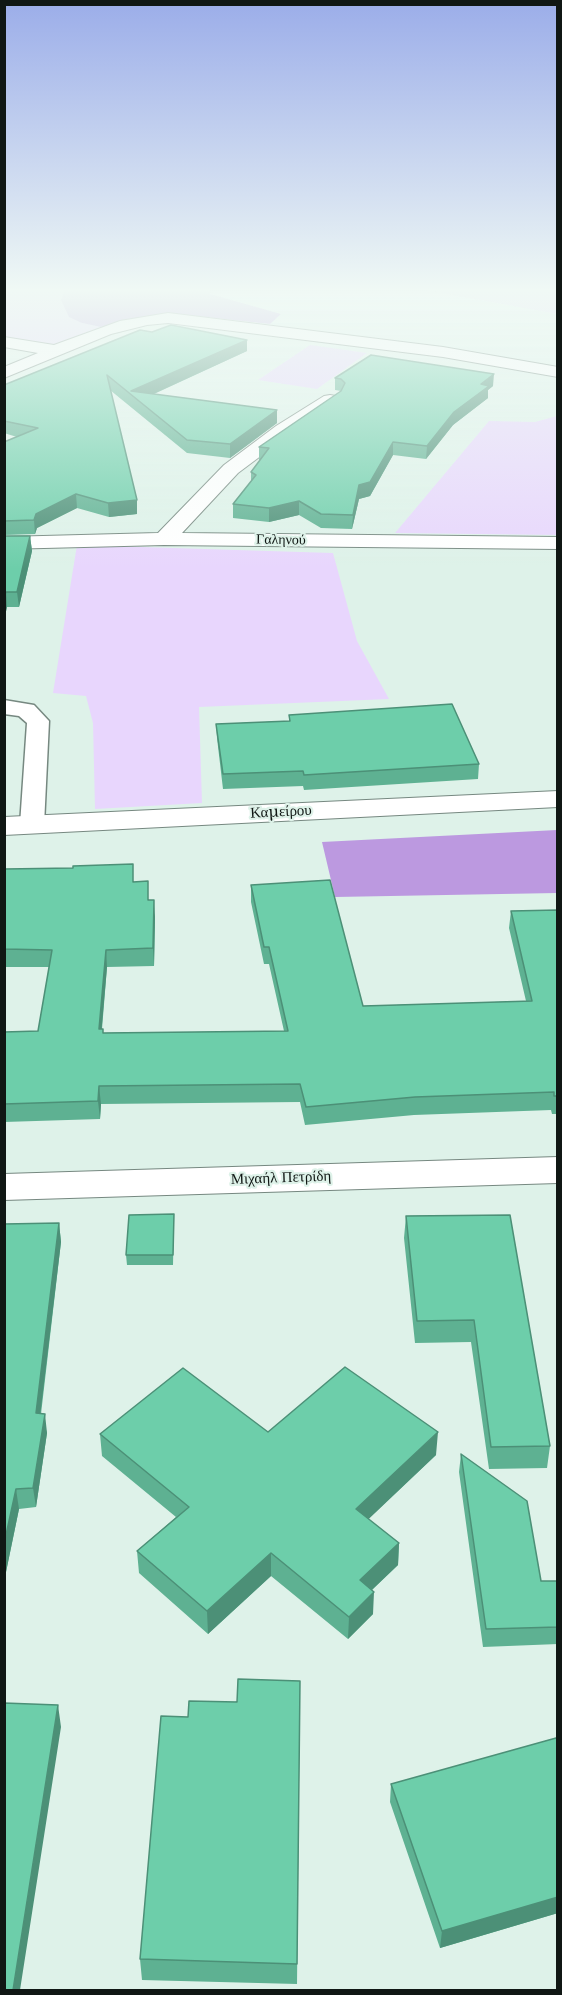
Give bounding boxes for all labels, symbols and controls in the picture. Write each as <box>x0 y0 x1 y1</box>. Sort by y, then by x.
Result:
street label: Γαληνού <box>256 531 306 549</box>
street label: Καμείρου <box>250 801 312 823</box>
street label: Μιχαήλ Πετρίδη <box>230 1167 332 1189</box>

